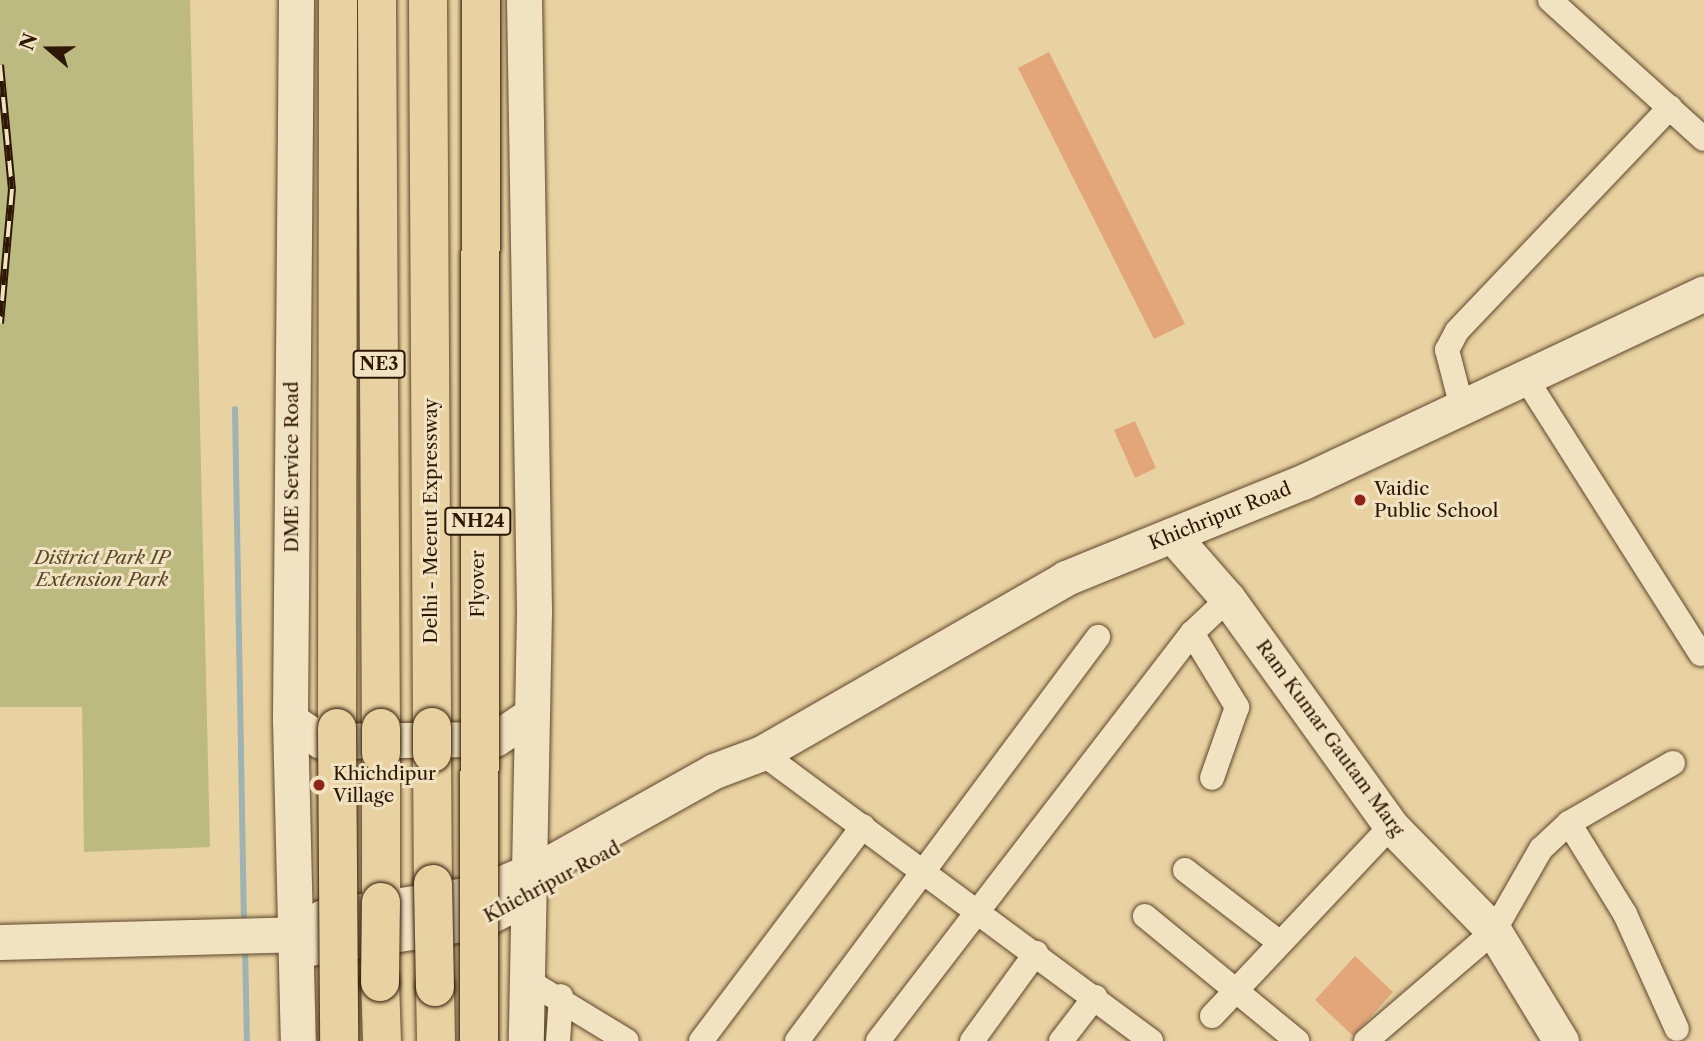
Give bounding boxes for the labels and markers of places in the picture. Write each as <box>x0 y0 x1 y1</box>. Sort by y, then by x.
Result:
place label: Vaidic Public School <box>1374 478 1498 522</box>
marker: Vaidic Public School <box>1352 492 1368 508</box>
place label: Khichdipur Village <box>333 763 436 807</box>
marker: Khichdipur Village <box>311 777 327 793</box>

